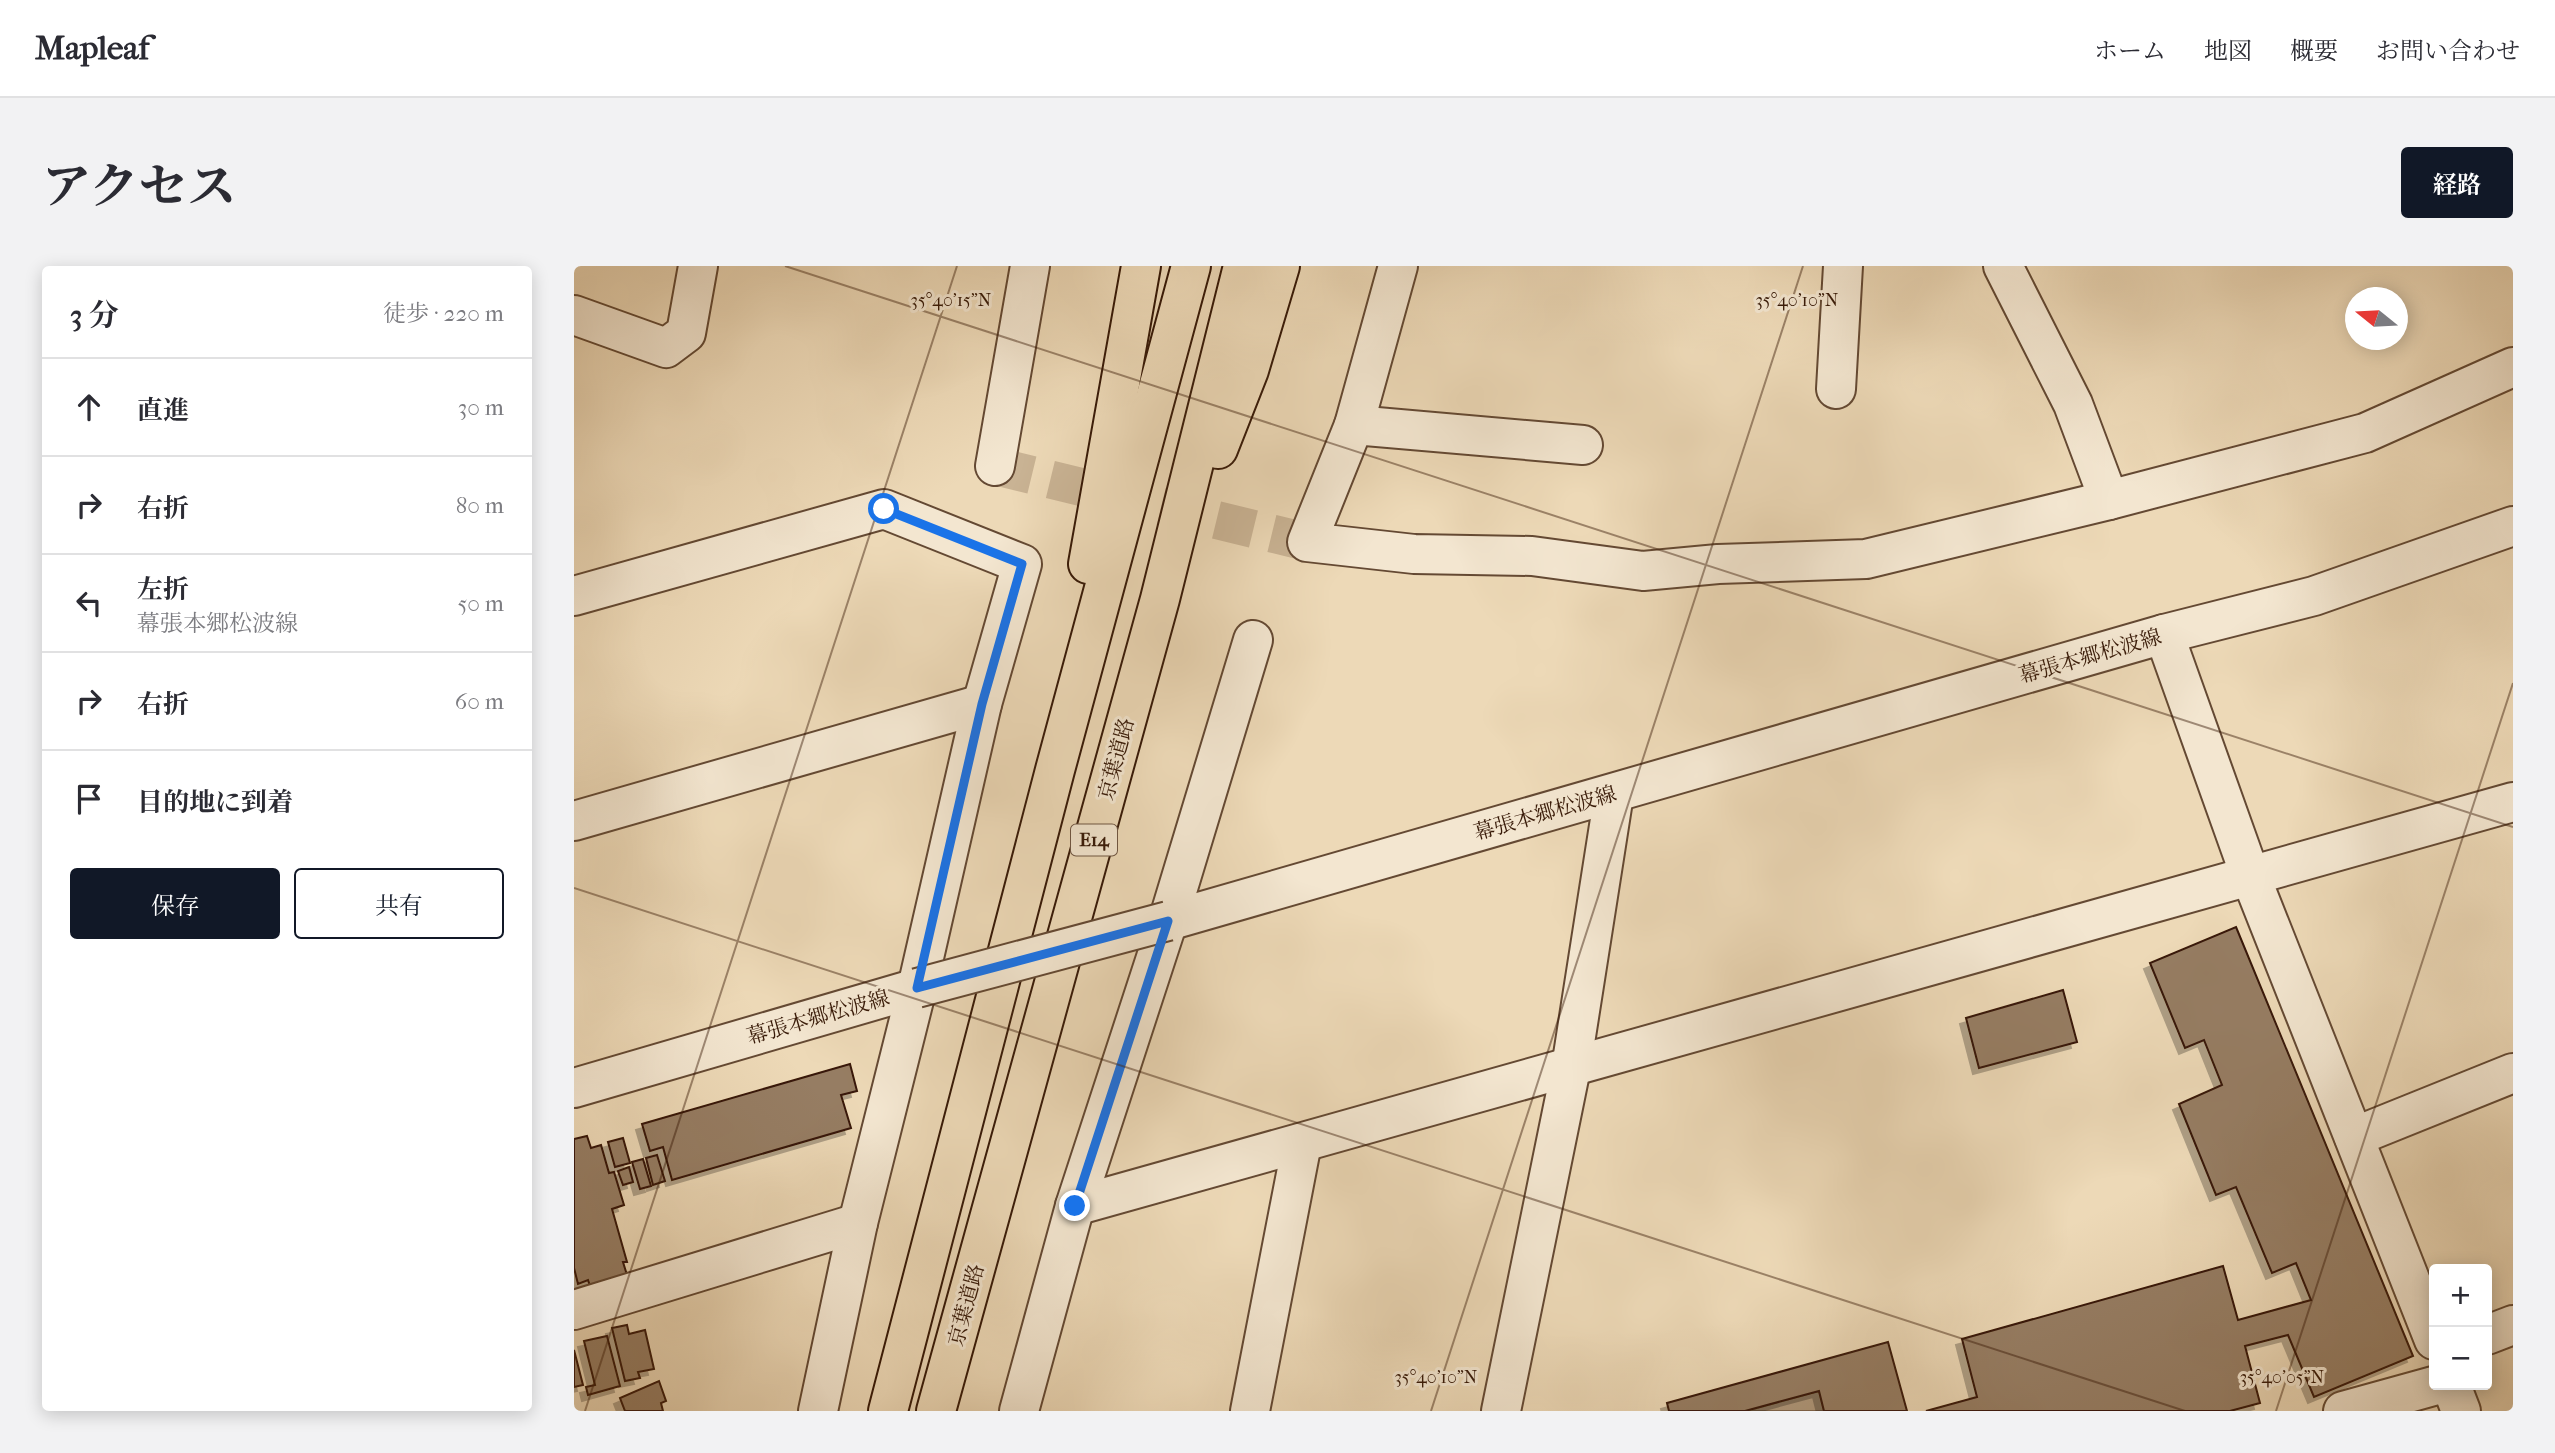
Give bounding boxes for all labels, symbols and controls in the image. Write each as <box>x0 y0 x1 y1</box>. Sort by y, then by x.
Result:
text: Mapleaf <box>35 29 149 68</box>
text: ホーム <box>2094 37 2166 65</box>
text: 地図 <box>2204 37 2252 65</box>
text: 概要 <box>2290 37 2338 65</box>
text: お問い合わせ <box>2376 37 2520 65</box>
button: 経路 <box>2401 147 2513 218</box>
text: アクセス <box>42 158 237 216</box>
north arrow <box>2345 287 2408 350</box>
text: 35°40'15"N <box>911 290 992 311</box>
text: 35°40'10"N <box>1755 290 1839 311</box>
text: 3 分 <box>70 298 119 333</box>
text: 徒歩 · 220 m <box>383 300 504 327</box>
icon: ahead <box>70 388 108 426</box>
text: 30 m <box>458 394 504 421</box>
text: 直進 <box>137 395 189 426</box>
icon: right <box>70 486 108 524</box>
text: 80 m <box>456 492 504 519</box>
text: 右折 <box>137 493 189 524</box>
route start <box>868 493 899 524</box>
text: 左折 <box>137 574 189 605</box>
icon: left <box>70 584 108 622</box>
text: 50 m <box>457 590 504 617</box>
text: 幕張本郷松波線 <box>137 610 298 637</box>
street label: 幕張本郷松波線 <box>2016 624 2164 688</box>
icon: right <box>70 682 108 720</box>
text: 60 m <box>455 688 504 715</box>
text: 右折 <box>137 689 189 720</box>
street label: 京葉道路 <box>1094 715 1138 803</box>
icon: arrive <box>70 780 108 818</box>
street label: 幕張本郷松波線 <box>1471 781 1619 845</box>
text: 目的地に到着 <box>137 787 293 818</box>
road number: E14 <box>1071 824 1117 856</box>
button: 保存 <box>70 868 280 939</box>
button: 共有 <box>294 868 504 939</box>
street label: 幕張本郷松波線 <box>744 985 892 1049</box>
route end <box>1059 1190 1090 1221</box>
street label: 京葉道路 <box>944 1261 988 1349</box>
map controls <box>2429 1264 2492 1390</box>
button: + <box>2429 1264 2492 1327</box>
button: − <box>2429 1327 2492 1390</box>
text: 35°40'10"N <box>1394 1367 1478 1388</box>
text: 35°40'05"N <box>2240 1367 2325 1388</box>

